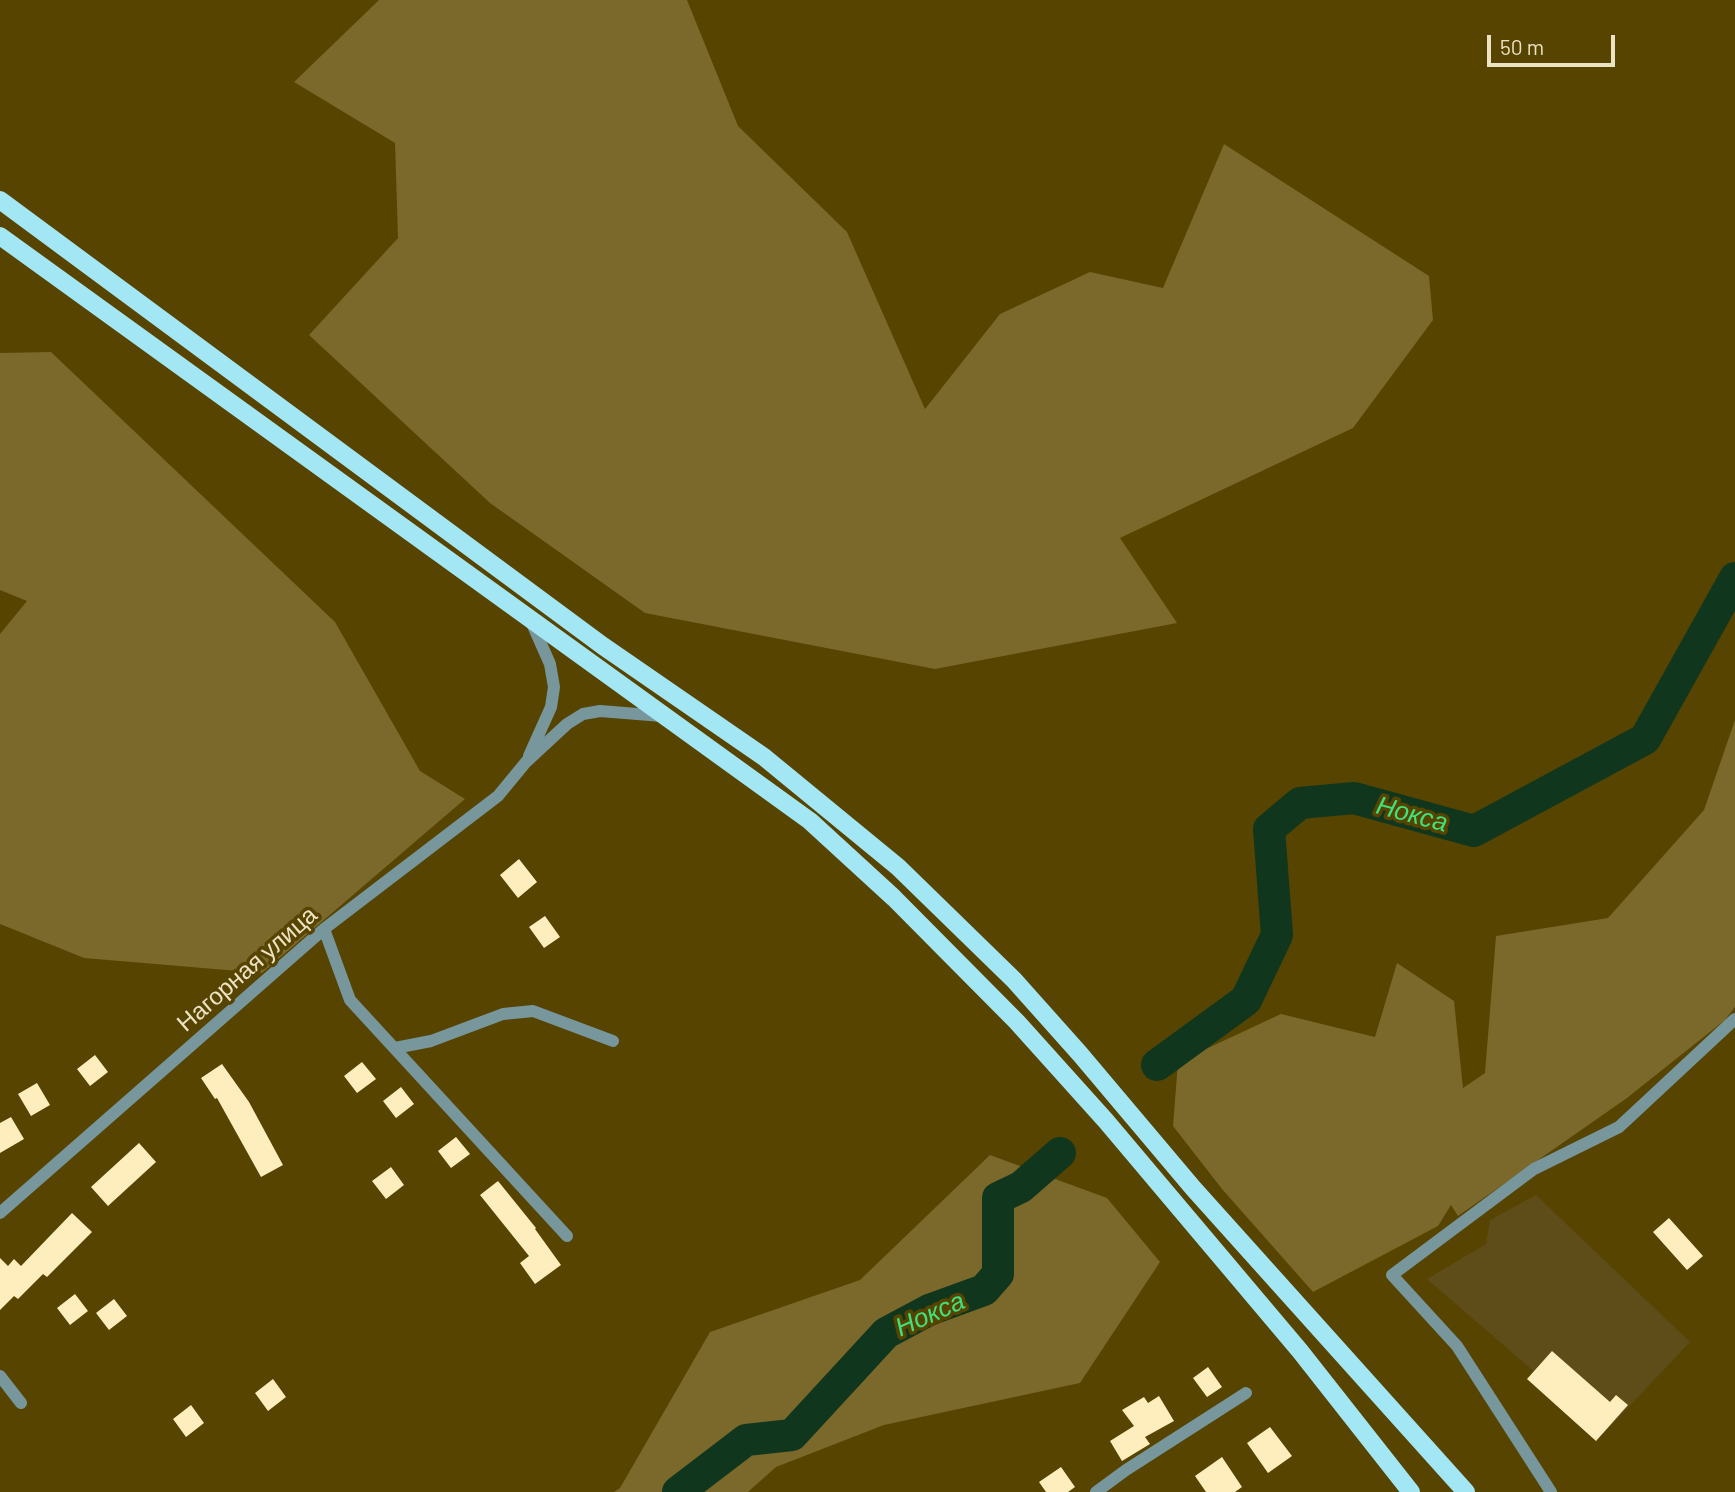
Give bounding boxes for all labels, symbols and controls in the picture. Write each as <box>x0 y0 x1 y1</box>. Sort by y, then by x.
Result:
scale bar <box>1490 21 1618 65</box>
text: 50 m <box>1500 34 1544 59</box>
water label: Нокса <box>1373 790 1451 838</box>
street label: Нагорная улица <box>171 900 323 1038</box>
water label: Нокса <box>890 1285 970 1343</box>

